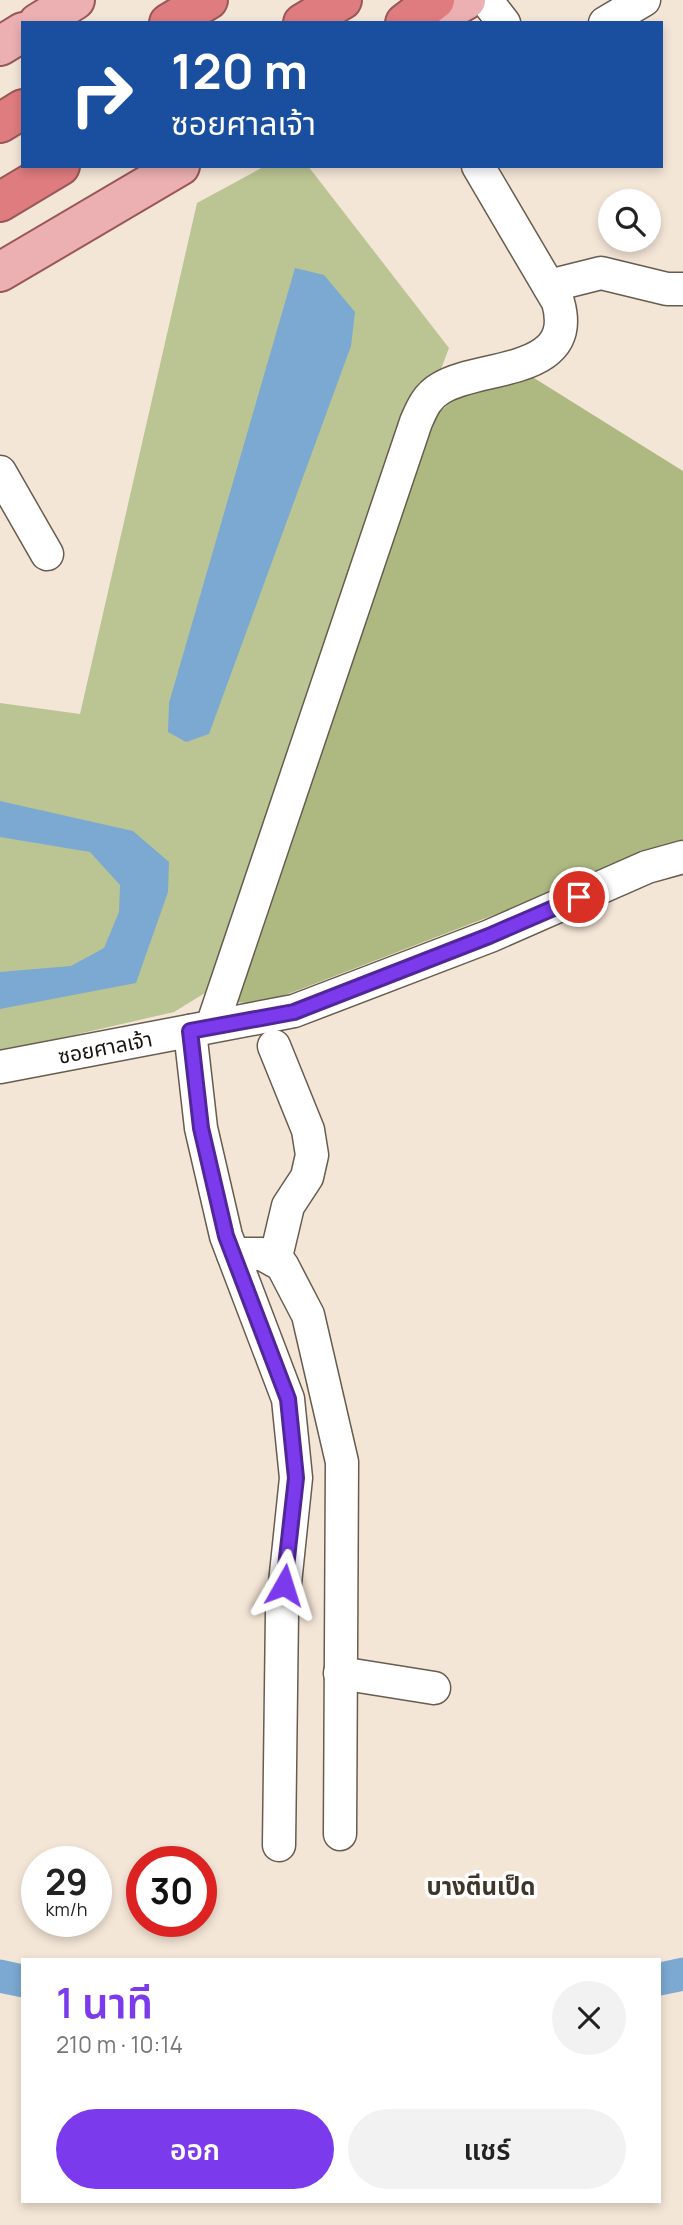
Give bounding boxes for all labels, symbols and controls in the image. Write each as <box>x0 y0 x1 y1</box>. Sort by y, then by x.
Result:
text: 120 m <box>171 37 308 104</box>
icon: right <box>56 49 147 140</box>
text: ซอยศาลเจ้า <box>171 101 316 145</box>
map controls <box>598 189 661 252</box>
button: search <box>598 189 661 252</box>
pin <box>549 867 609 927</box>
icon: arrive <box>560 878 598 916</box>
street label: ซอยศาลเจ้า <box>56 1024 154 1070</box>
position arrow <box>247 1548 321 1622</box>
speed limit sign: 30 <box>126 1846 217 1937</box>
text: 29 <box>45 1858 88 1906</box>
district label: บางตีนเป็ด <box>426 1869 536 1902</box>
text: km/h <box>46 1897 87 1921</box>
text: 1 นาที <box>56 1973 153 2031</box>
button: close <box>552 1981 626 2055</box>
text: 210 m · 10:14 <box>56 2028 183 2060</box>
button: ออก <box>56 2109 334 2189</box>
button: แชร์ <box>348 2109 626 2189</box>

